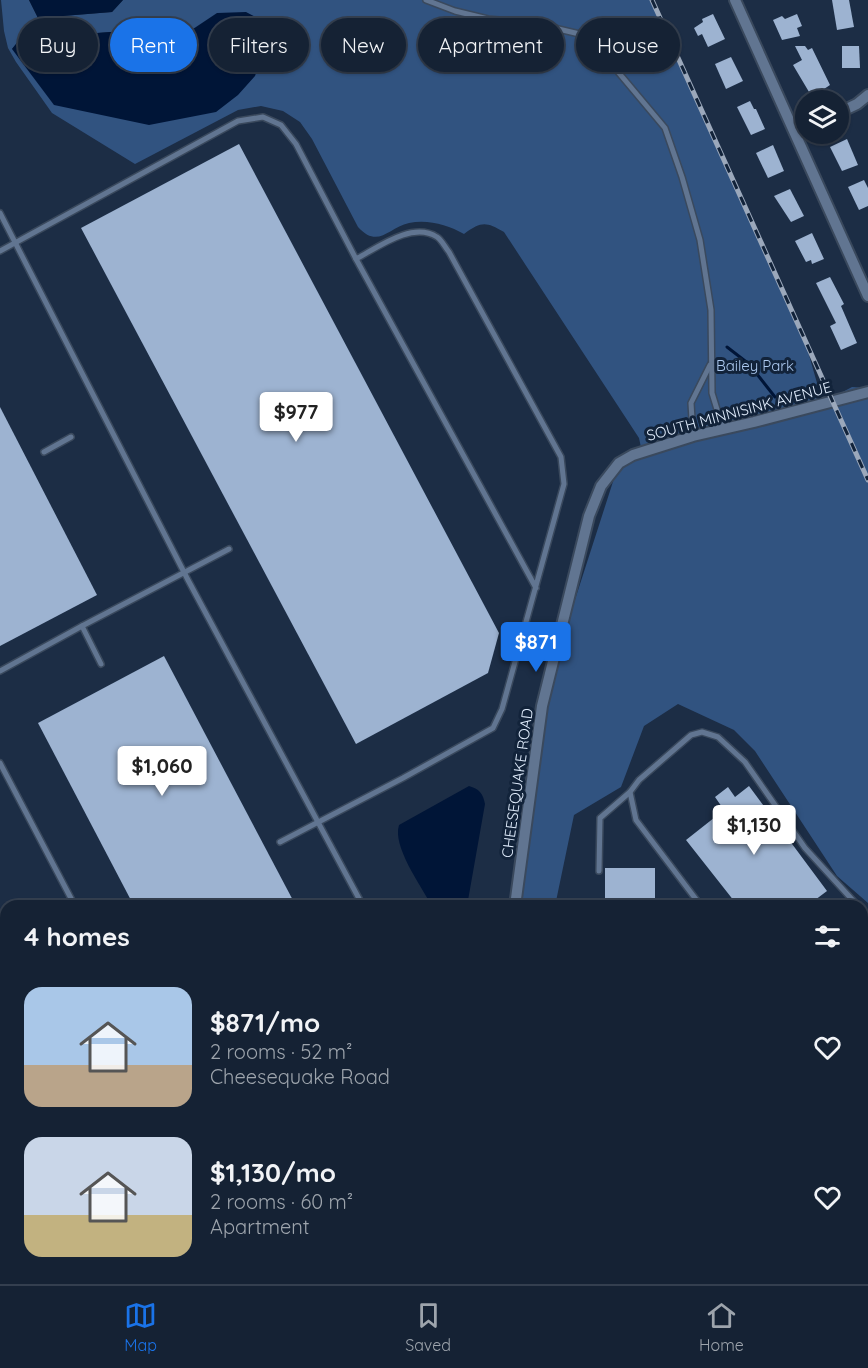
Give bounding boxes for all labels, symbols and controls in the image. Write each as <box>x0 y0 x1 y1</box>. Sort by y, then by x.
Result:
chip: Buy <box>18 18 98 72</box>
chip: Rent <box>110 18 197 72</box>
chip: Filters <box>209 18 309 72</box>
chip: New <box>321 18 406 72</box>
chip: Apartment <box>418 18 564 72</box>
chip: House <box>576 18 680 72</box>
map controls <box>795 90 849 144</box>
button: layers <box>795 90 849 144</box>
park label: Bailey Park <box>716 356 794 375</box>
street label: SOUTH MINNISINK AVENUE <box>644 377 834 445</box>
pin: $977 <box>260 392 332 443</box>
text: $977 <box>274 399 318 424</box>
pin: $871 <box>500 622 572 673</box>
text: $871 <box>515 629 557 654</box>
street label: CHEESEQUAKE ROAD <box>497 707 537 859</box>
pin: $1,060 <box>113 746 211 797</box>
text: $1,060 <box>132 753 192 778</box>
pin: $1,130 <box>705 805 803 856</box>
text: $1,130 <box>727 812 781 837</box>
text: 4 homes <box>24 920 130 953</box>
icon: filters <box>811 920 844 953</box>
text: $871/mo <box>210 1006 320 1039</box>
icon: home <box>72 1011 144 1083</box>
icon: heart <box>811 1031 844 1064</box>
text: 2 rooms · 52 m² <box>210 1039 352 1064</box>
text: Cheesequake Road <box>210 1064 390 1089</box>
text: $1,130/mo <box>210 1156 336 1189</box>
icon: home <box>72 1161 144 1233</box>
icon: heart <box>811 1181 844 1214</box>
text: 2 rooms · 60 m² <box>210 1189 353 1214</box>
text: Apartment <box>210 1214 310 1239</box>
tab: Map <box>124 1299 157 1355</box>
tab: Saved <box>405 1299 451 1355</box>
tab: Home <box>699 1299 744 1355</box>

